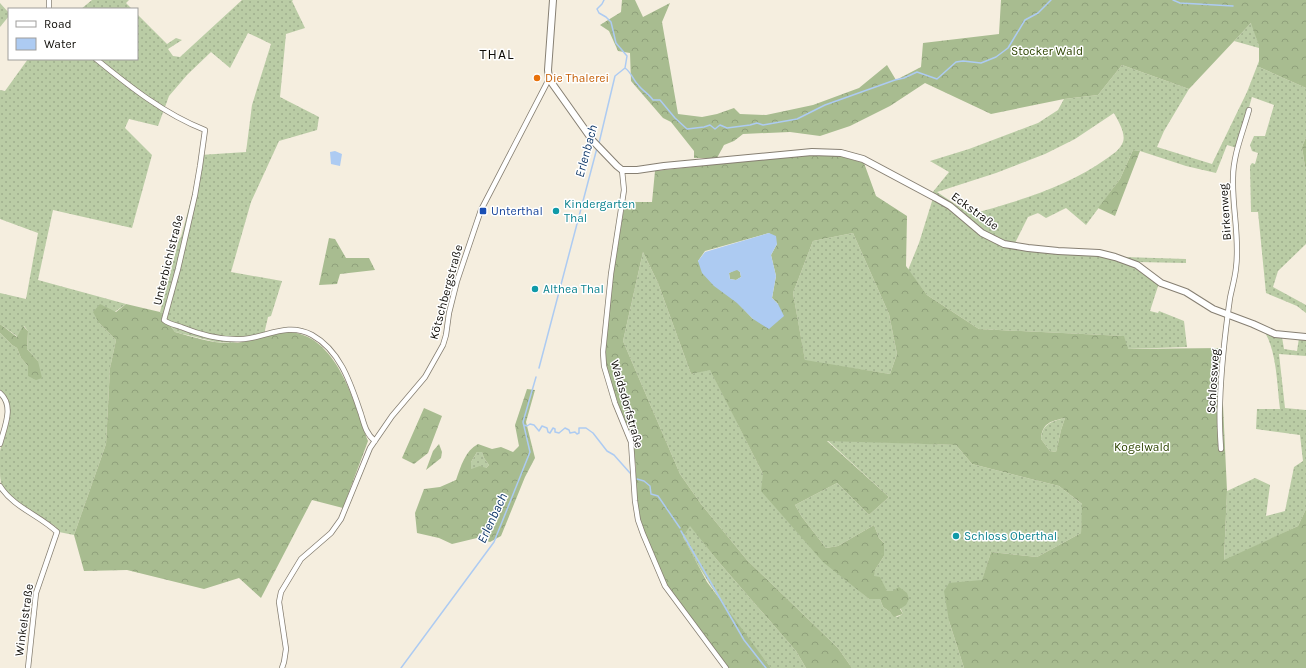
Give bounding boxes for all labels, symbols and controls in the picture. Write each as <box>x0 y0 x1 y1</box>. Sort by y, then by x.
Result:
legend <box>8 8 138 60</box>
text: Road <box>44 17 72 31</box>
text: Water <box>44 37 77 51</box>
park label: Stocker Wald <box>1011 44 1083 58</box>
district label: THAL <box>480 46 514 63</box>
place label: Die Thalerei <box>545 71 609 85</box>
marker: Die Thalerei <box>532 73 542 83</box>
water label: Erlenbach <box>572 123 600 179</box>
street label: Birkenweg <box>1216 183 1234 241</box>
street label: Eckstraße <box>949 189 1001 233</box>
place label: Kindergarten Thal <box>564 197 635 225</box>
place label: Unterthal <box>491 204 543 218</box>
marker: Unterthal <box>478 206 488 216</box>
marker: Kindergarten Thal <box>551 206 561 216</box>
street label: Unterbichlstraße <box>150 213 186 307</box>
street label: Kötschbergstraße <box>427 243 465 341</box>
place label: Althea Thal <box>543 282 604 296</box>
marker: Althea Thal <box>530 284 540 294</box>
street label: Schlossweg <box>1204 348 1222 414</box>
street label: Waldsdorfstraße <box>608 358 646 450</box>
park label: Kogelwald <box>1114 440 1170 454</box>
water label: Erlenbach <box>474 490 510 546</box>
place label: Schloss Oberthal <box>964 529 1057 543</box>
marker: Schloss Oberthal <box>951 531 961 541</box>
street label: Winkelstraße <box>12 583 36 657</box>

